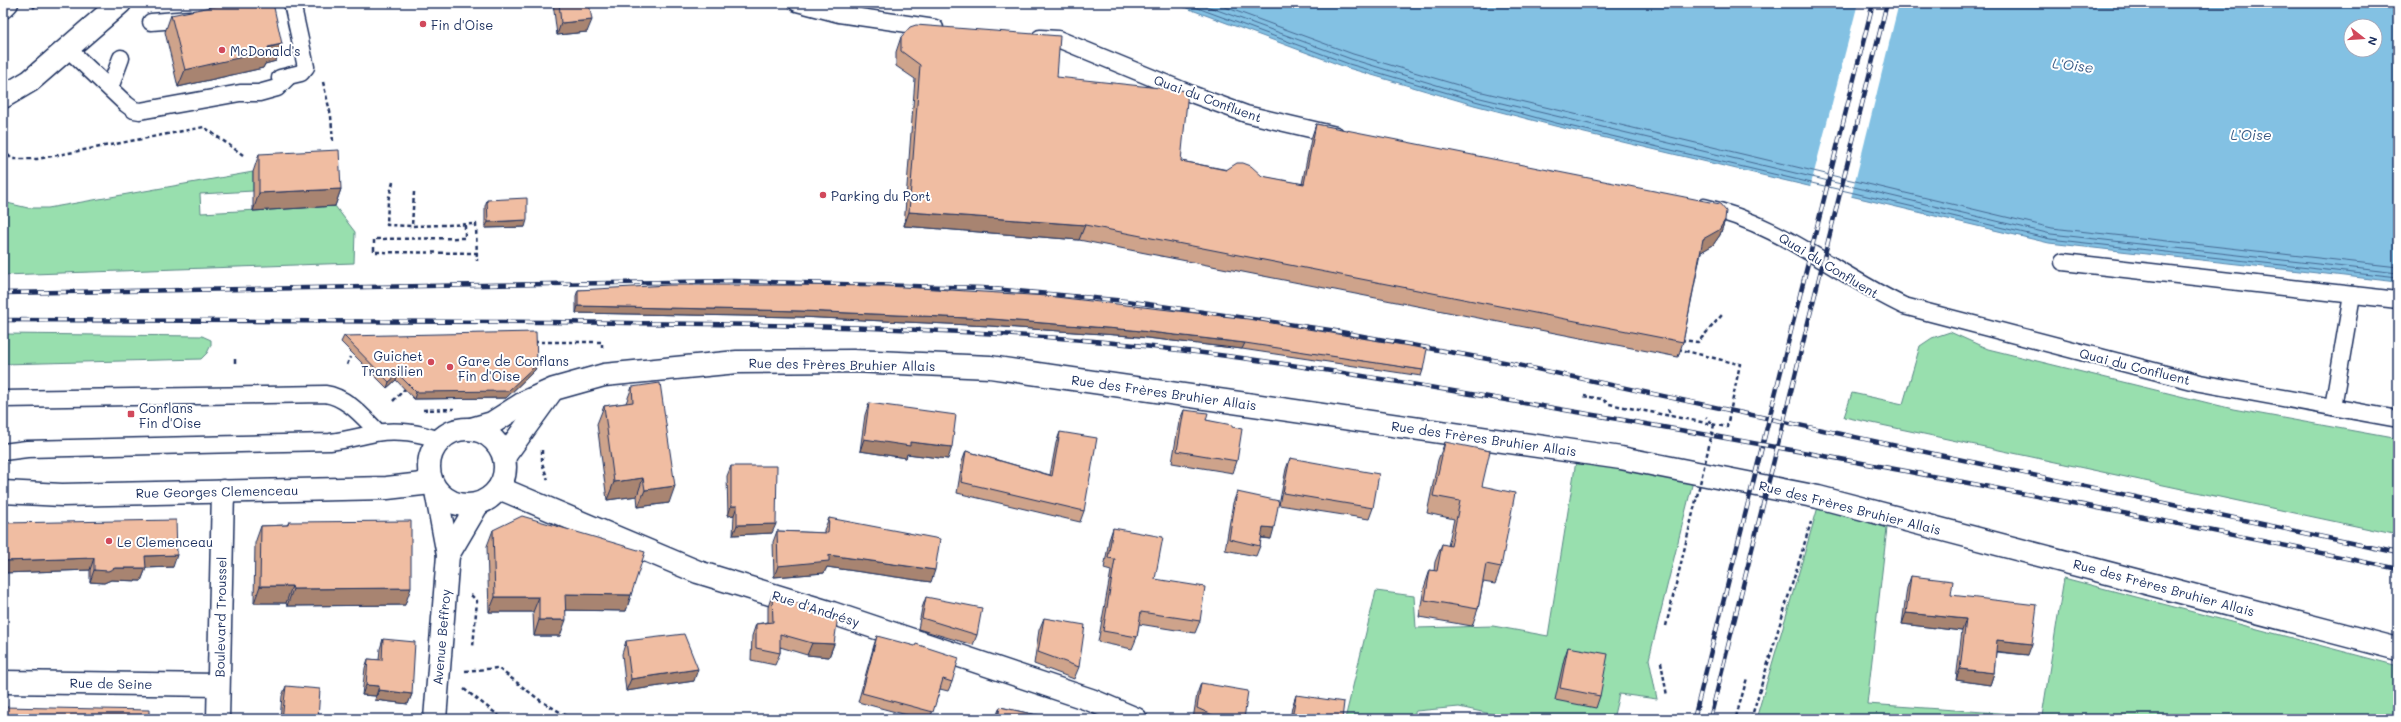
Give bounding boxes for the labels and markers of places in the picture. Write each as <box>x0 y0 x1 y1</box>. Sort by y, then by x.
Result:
place label: Fin d'Oise <box>431 16 493 33</box>
marker: Fin d'Oise <box>418 19 428 29</box>
place label: McDonald's <box>230 42 301 59</box>
marker: McDonald's <box>217 45 227 55</box>
place label: Parking du Port <box>831 187 931 204</box>
marker: Parking du Port <box>818 190 828 200</box>
place label: Guichet Transilien <box>361 347 423 379</box>
place label: Gare de Conflans Fin d'Oise <box>458 352 569 384</box>
marker: Guichet Transilien <box>426 357 436 367</box>
marker: Gare de Conflans Fin d'Oise <box>445 362 455 372</box>
place label: Conflans Fin d'Oise <box>139 399 201 431</box>
marker: Conflans Fin d'Oise <box>126 409 136 419</box>
place label: Le Clemenceau <box>117 533 213 550</box>
marker: Le Clemenceau <box>104 536 114 546</box>

